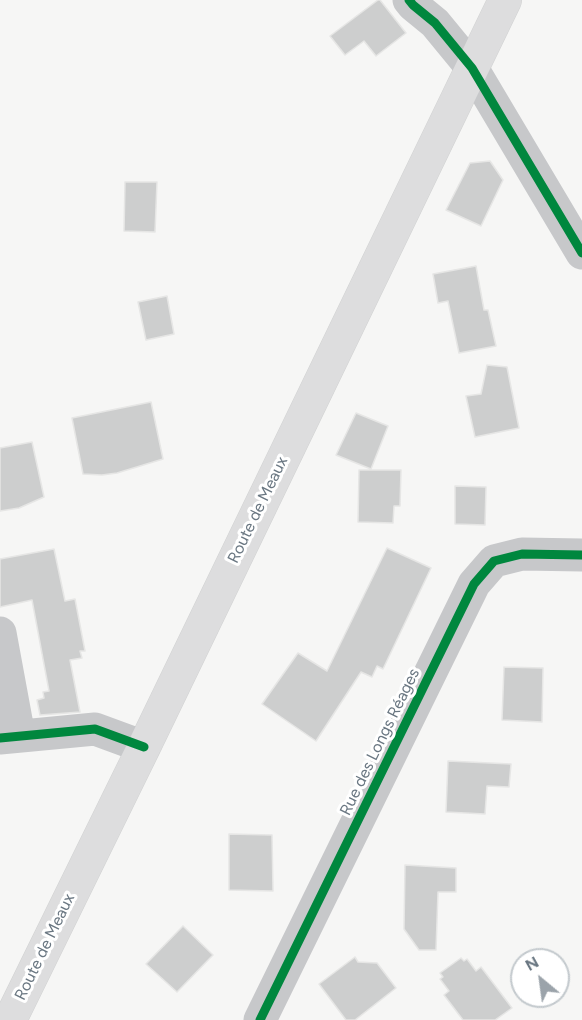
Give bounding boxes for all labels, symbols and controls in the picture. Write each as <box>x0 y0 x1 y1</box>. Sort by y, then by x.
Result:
street label: Route de Meaux <box>224 454 292 566</box>
street label: Rue des Longs Réages <box>336 665 424 819</box>
street label: Route de Meaux <box>11 891 79 1003</box>
north arrow <box>510 948 570 1008</box>
text: N <box>522 952 542 975</box>

